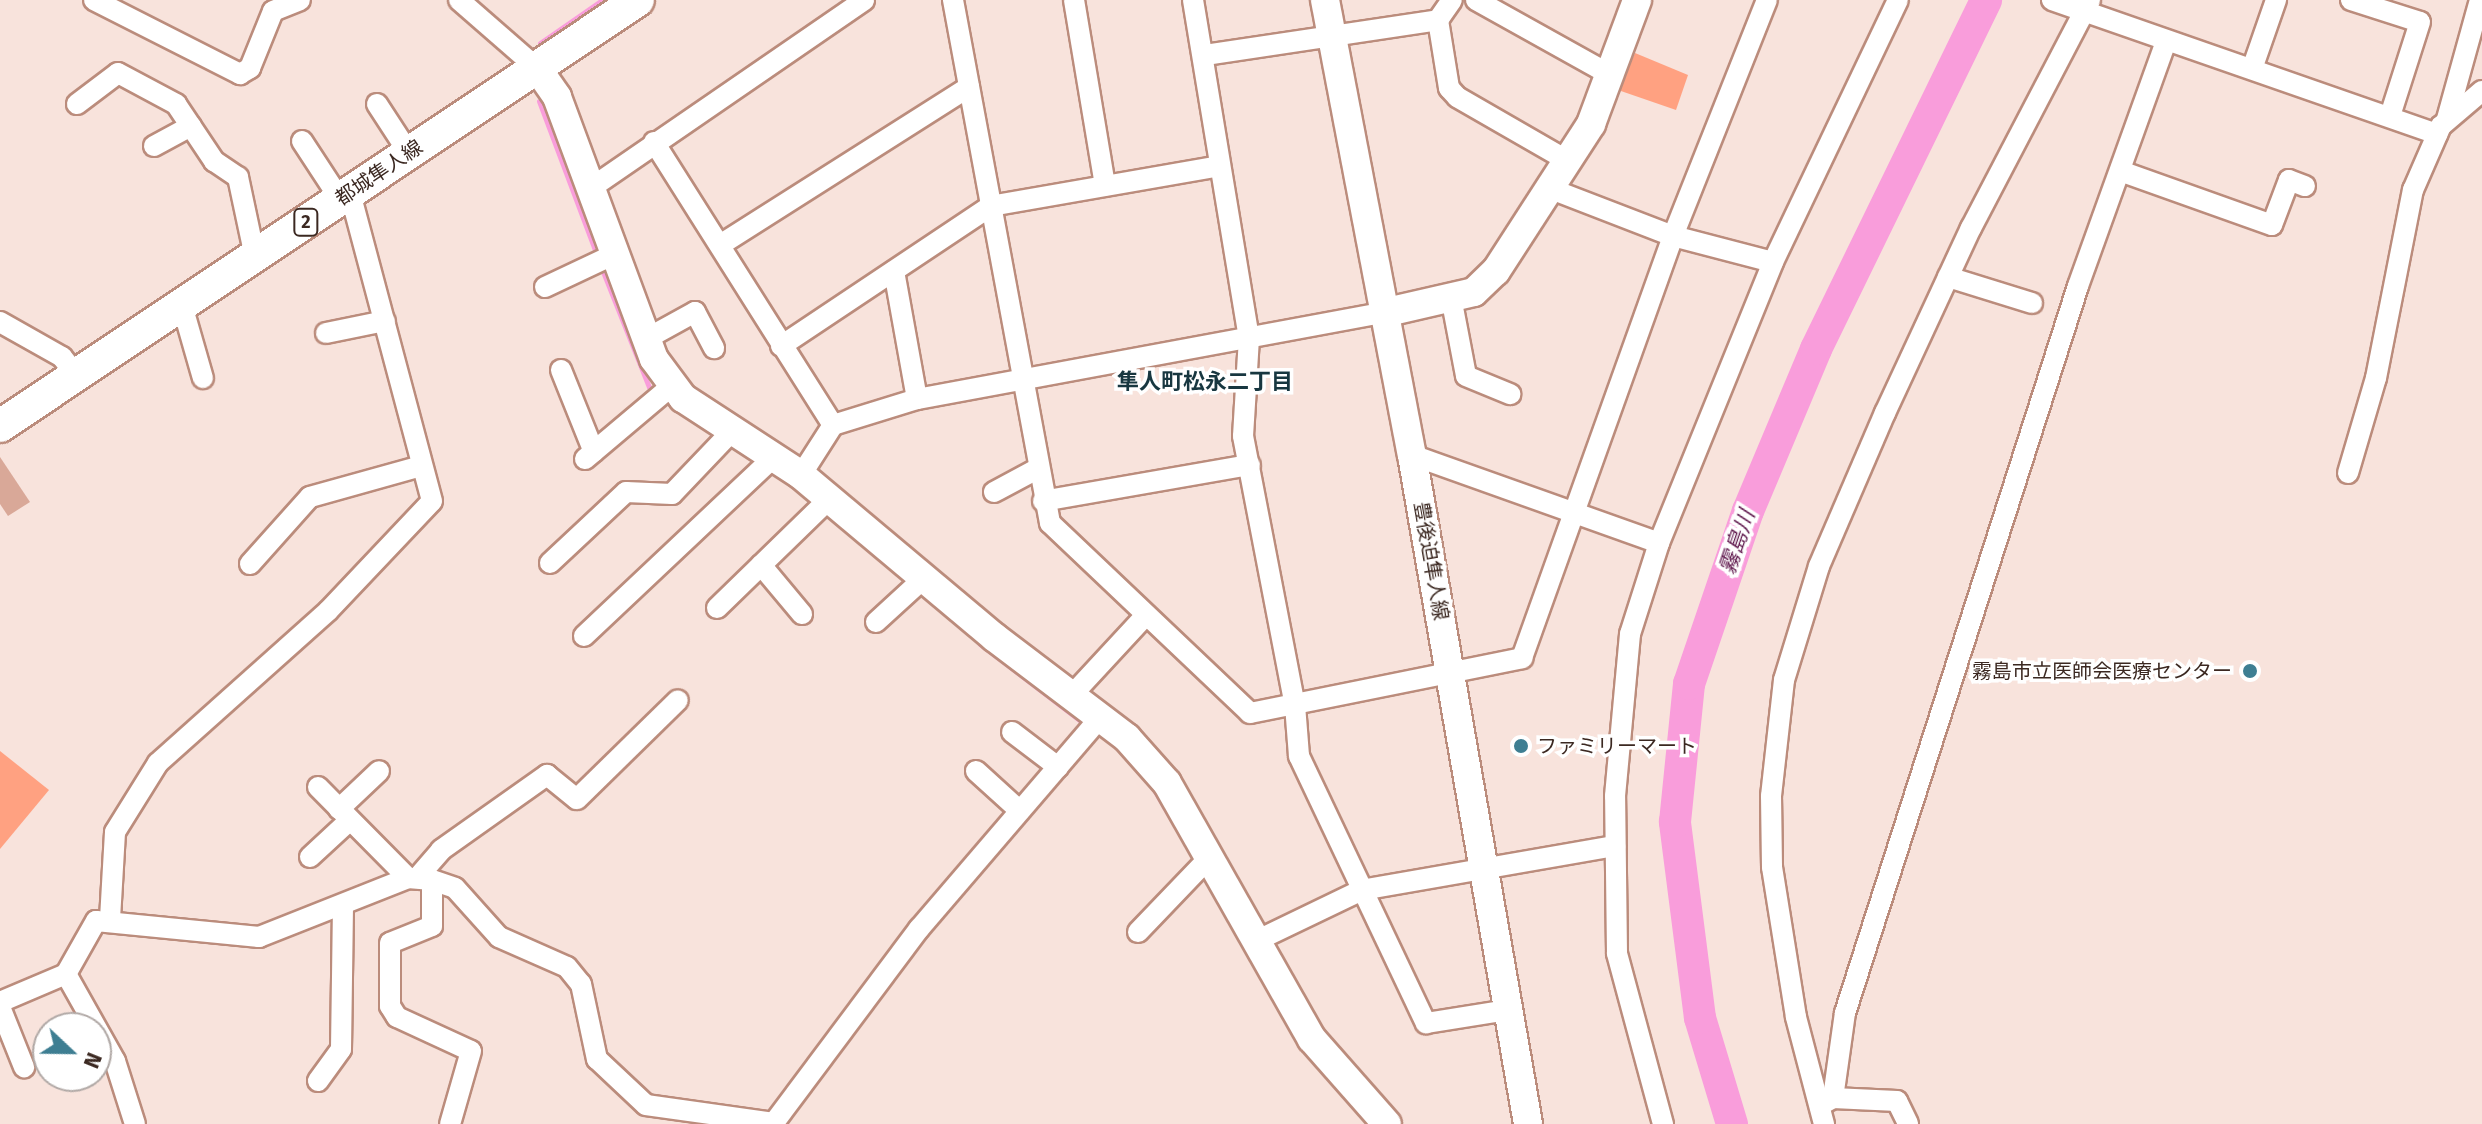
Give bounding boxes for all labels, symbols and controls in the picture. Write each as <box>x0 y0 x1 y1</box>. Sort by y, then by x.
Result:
street label: 都城隼人線 <box>331 135 427 211</box>
road number: 2 <box>292 208 320 236</box>
district label: 隼人町松永二丁目 <box>1117 369 1293 395</box>
street label: 豊後迫隼人線 <box>1409 500 1453 622</box>
water label: 霧島川 <box>1714 507 1760 577</box>
place label: 霧島市立医師会医療センター <box>1972 659 2232 683</box>
marker: 霧島市立医師会医療センター <box>2239 660 2261 682</box>
place label: ファミリーマート <box>1537 734 1697 758</box>
marker: ファミリーマート <box>1512 737 1530 755</box>
north arrow <box>32 1012 112 1092</box>
text: N <box>78 1049 108 1072</box>

